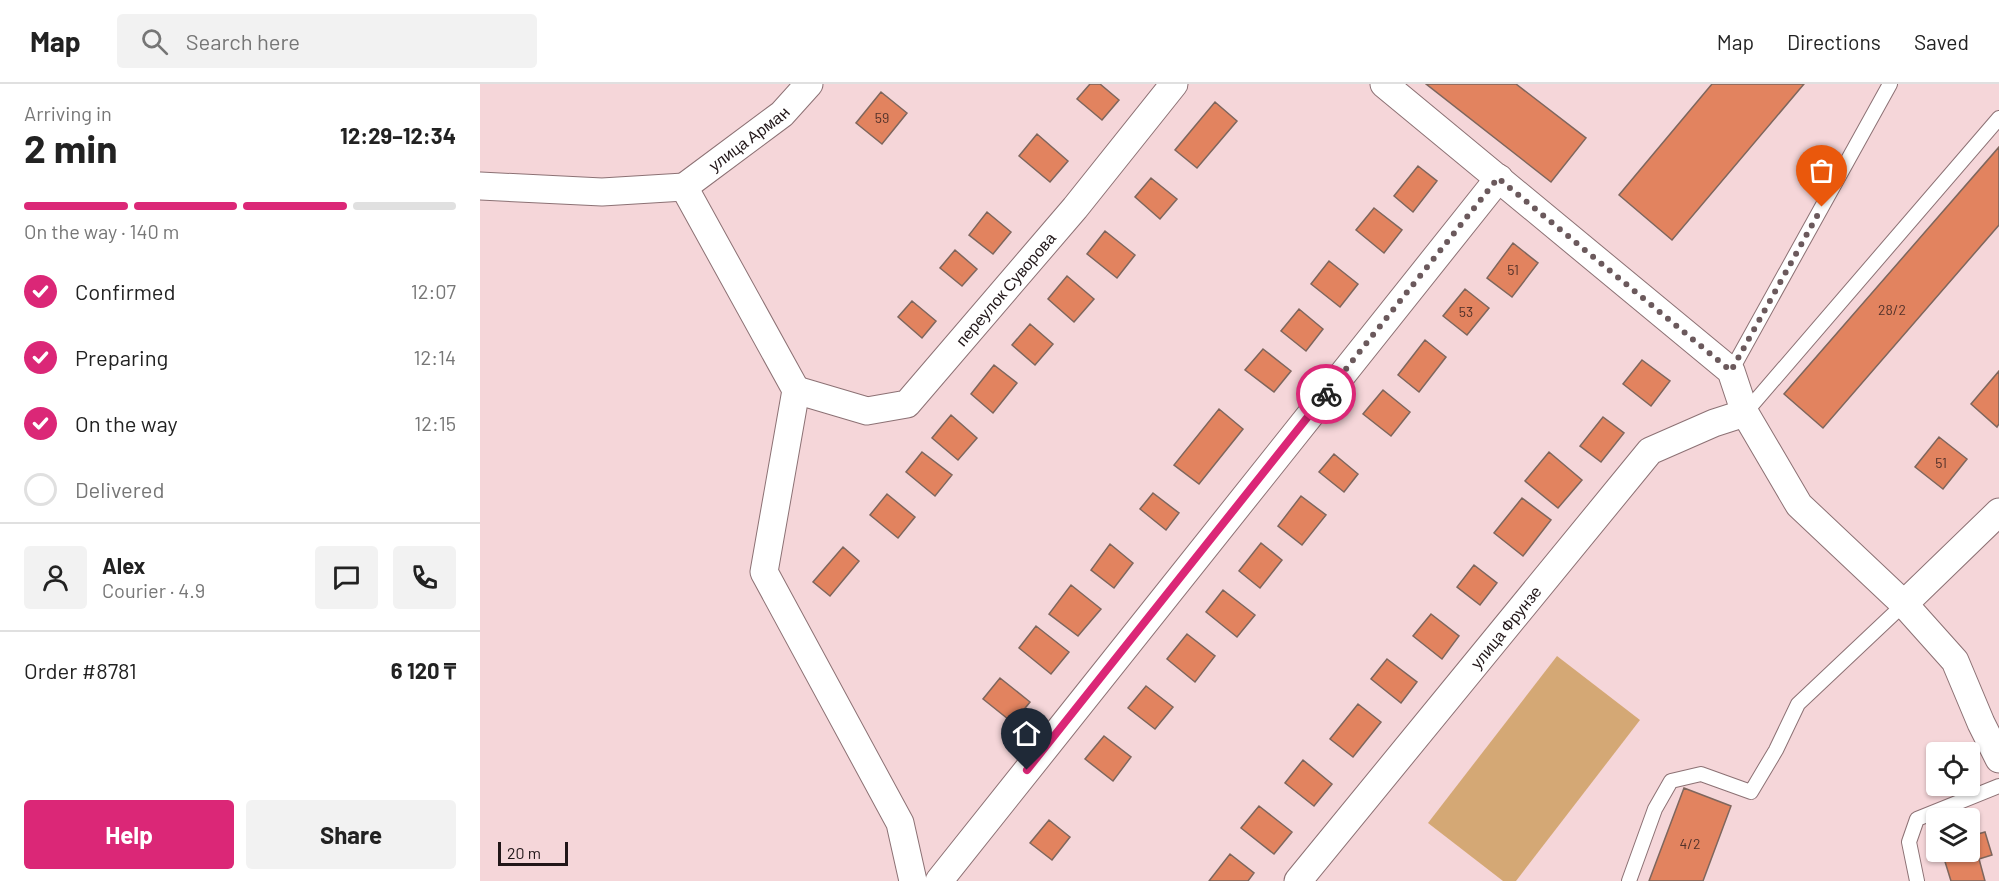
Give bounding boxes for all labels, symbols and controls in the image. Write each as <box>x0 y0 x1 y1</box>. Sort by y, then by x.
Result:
search box <box>117 14 537 68</box>
text: Map <box>30 24 81 58</box>
icon: search <box>138 25 171 58</box>
text: Search here <box>186 28 300 54</box>
text: Map <box>1717 29 1754 54</box>
text: Directions <box>1787 29 1881 54</box>
text: Saved <box>1914 29 1969 54</box>
text: Arriving in <box>24 101 112 125</box>
street label: улица Арман <box>705 102 793 174</box>
house number: 59 <box>875 109 889 126</box>
text: 12:29–12:34 <box>340 122 456 148</box>
text: 2 min <box>24 124 117 171</box>
pin <box>1796 145 1847 207</box>
icon: bag <box>1805 154 1838 187</box>
text: On the way · 140 m <box>24 219 179 243</box>
street label: переулок Суворова <box>951 228 1059 349</box>
house number: 51 <box>1507 261 1519 278</box>
icon: check <box>24 275 57 308</box>
text: Confirmed <box>75 278 175 304</box>
text: 12:07 <box>411 279 456 303</box>
house number: 28/2 <box>1878 301 1906 318</box>
house number: 53 <box>1459 303 1473 320</box>
icon: check <box>24 341 57 374</box>
text: Preparing <box>75 344 168 370</box>
text: 12:14 <box>413 345 456 369</box>
courier <box>1296 364 1356 424</box>
icon: bike <box>1310 378 1343 411</box>
icon: check <box>24 407 57 440</box>
text: On the way <box>75 410 178 436</box>
text: 12:15 <box>414 411 456 435</box>
house number: 51 <box>1935 454 1947 471</box>
text: Delivered <box>75 476 164 502</box>
button: person <box>24 546 87 609</box>
button: chat <box>315 546 378 609</box>
button: phone <box>393 546 456 609</box>
text: Alex <box>102 552 145 578</box>
text: Courier · 4.9 <box>102 578 205 602</box>
street label: улица Фрунзе <box>1466 582 1545 672</box>
text: Order #8781 <box>24 657 137 683</box>
text: 6 120 ₸ <box>391 657 456 683</box>
pin <box>1001 708 1052 770</box>
icon: home <box>1010 717 1043 750</box>
map controls <box>1926 742 1980 862</box>
button: locate <box>1926 742 1980 796</box>
button: Help <box>24 800 234 869</box>
button: Share <box>246 800 456 869</box>
button: layers <box>1926 808 1980 862</box>
house number: 4/2 <box>1680 835 1700 852</box>
scale bar <box>498 839 568 866</box>
text: 20 m <box>507 843 541 862</box>

